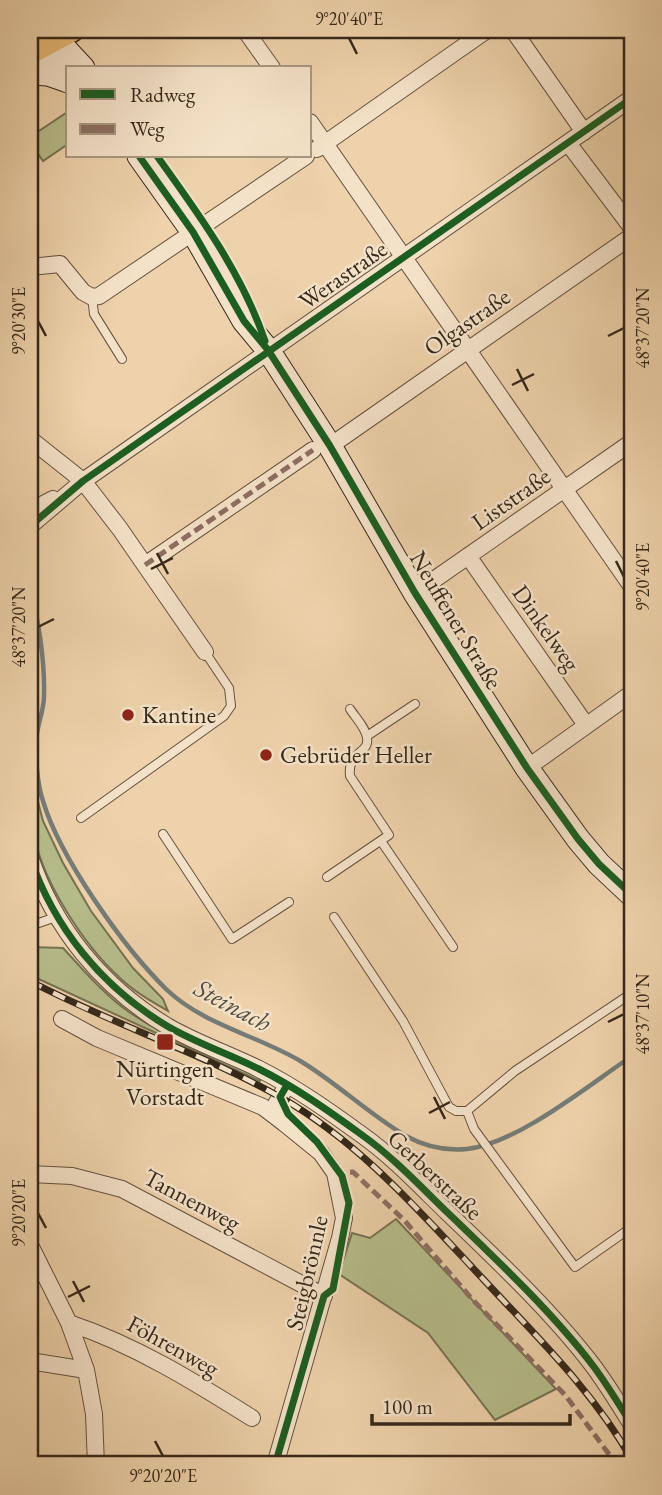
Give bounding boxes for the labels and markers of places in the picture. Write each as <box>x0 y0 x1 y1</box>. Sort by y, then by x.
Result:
place label: Kantine <box>142 699 216 730</box>
marker: Kantine <box>120 707 136 723</box>
place label: Gebrüder Heller <box>280 739 432 770</box>
marker: Gebrüder Heller <box>258 747 274 763</box>
marker: Nürtingen Vorstadt <box>155 1032 175 1052</box>
place label: Nürtingen Vorstadt <box>116 1053 214 1112</box>

